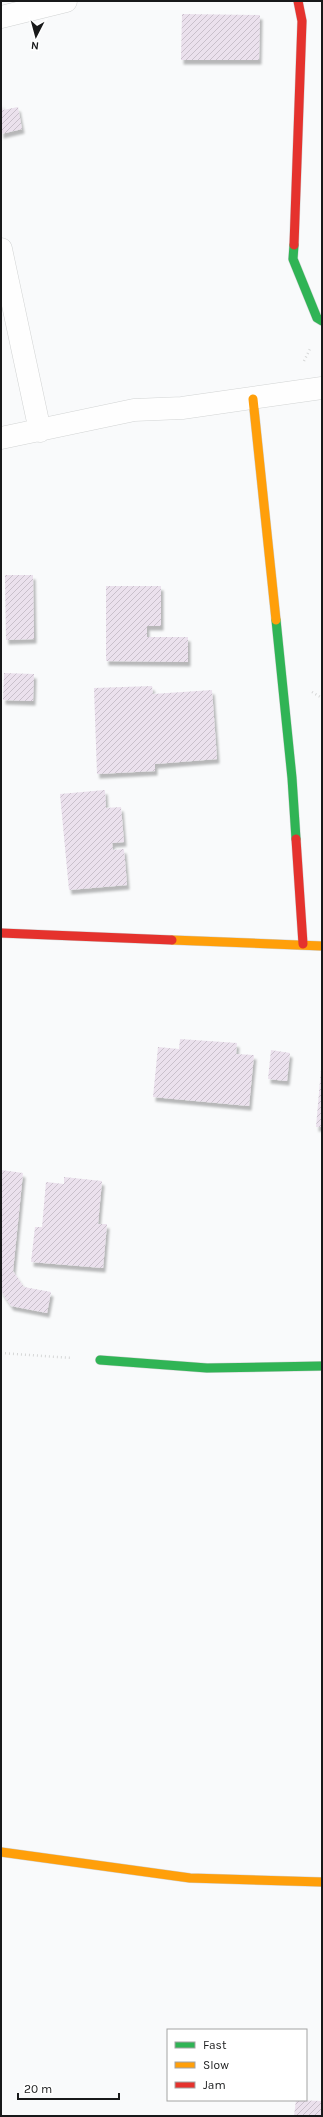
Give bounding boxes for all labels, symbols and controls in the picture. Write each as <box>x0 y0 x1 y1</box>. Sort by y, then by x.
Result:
north arrow <box>16 16 56 56</box>
text: N <box>30 39 40 52</box>
legend <box>167 2029 307 2101</box>
text: Fast <box>203 2038 227 2052</box>
text: Slow <box>203 2058 229 2072</box>
scale bar <box>18 2075 119 2101</box>
text: Jam <box>203 2078 226 2092</box>
text: 20 m <box>24 2082 52 2096</box>

